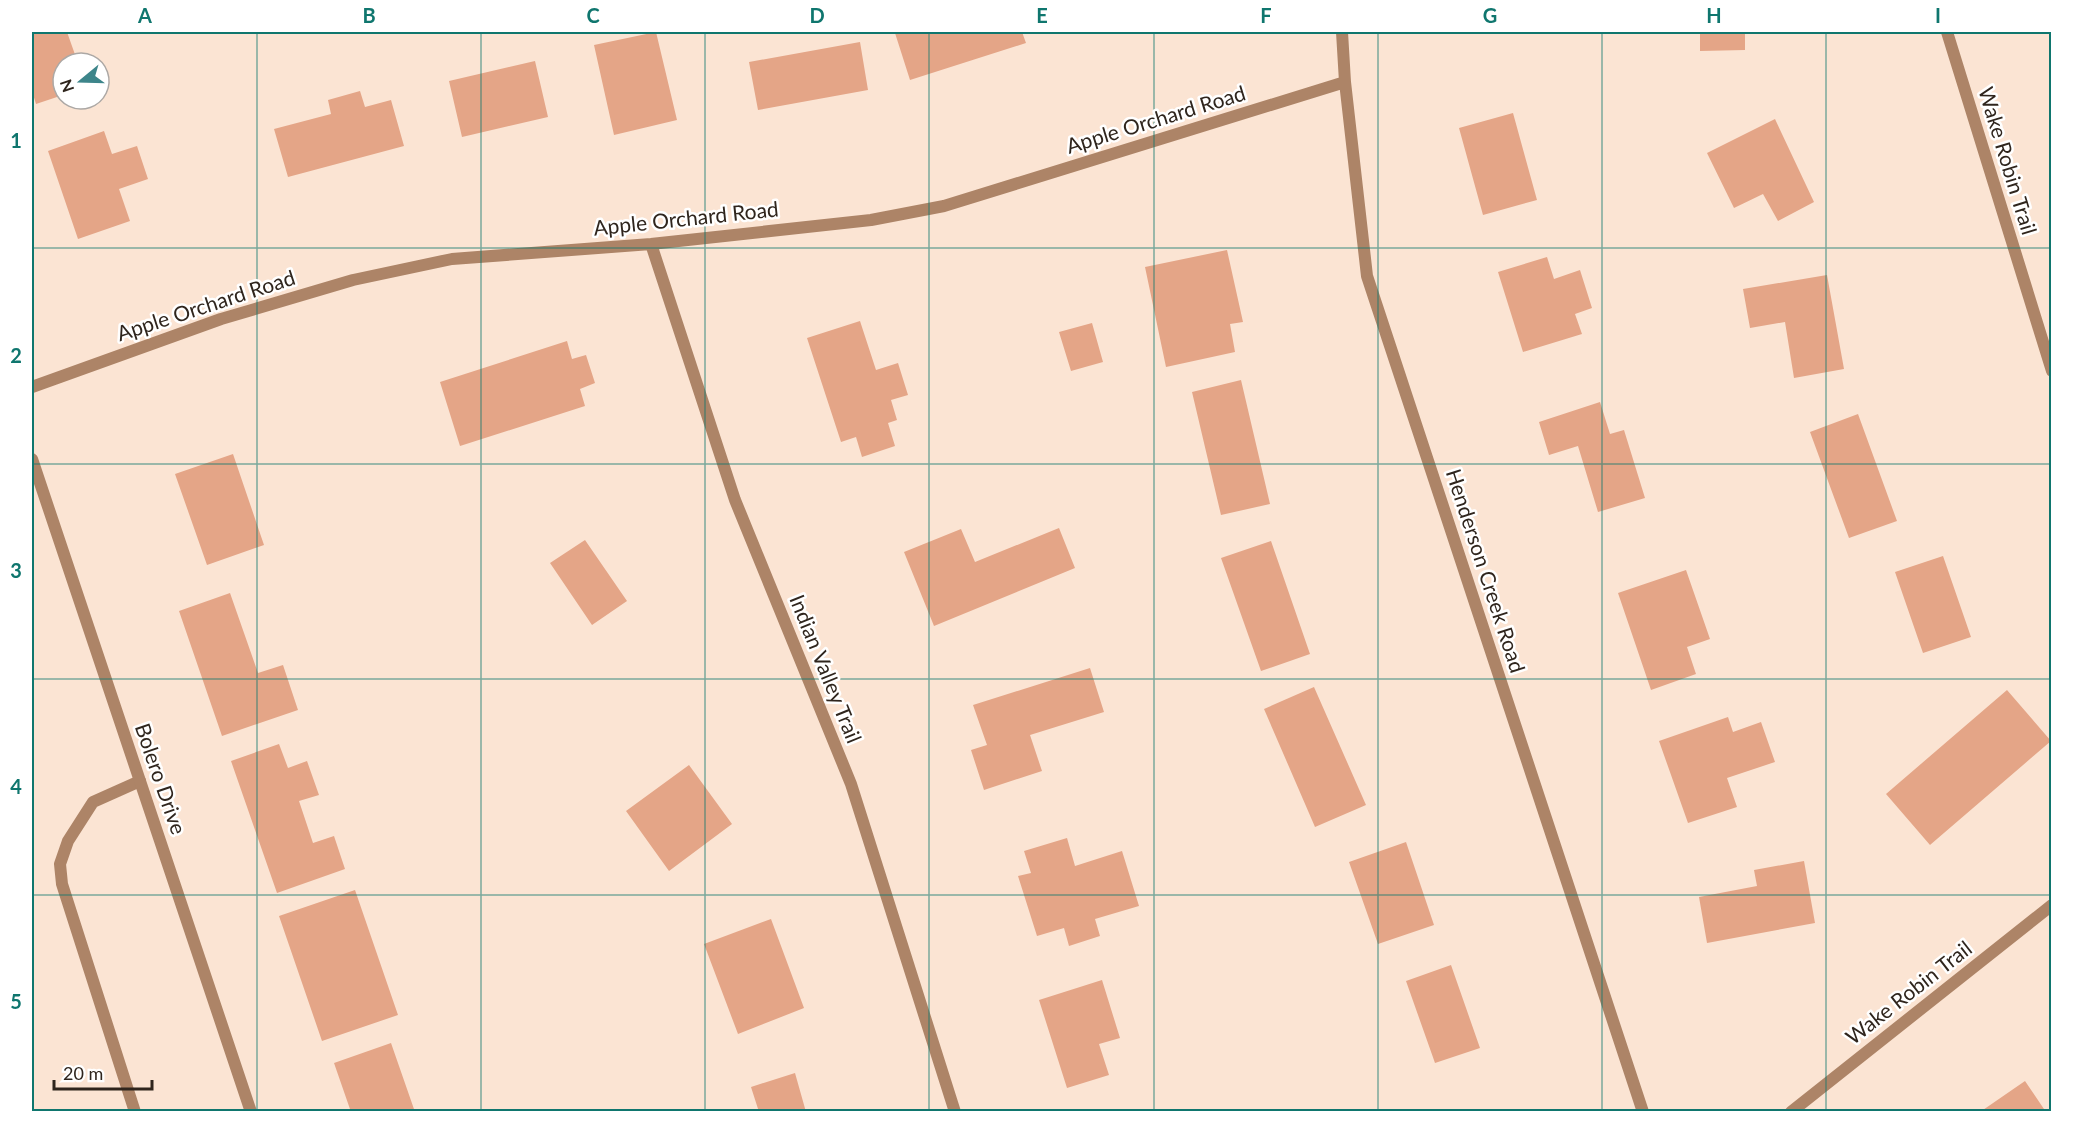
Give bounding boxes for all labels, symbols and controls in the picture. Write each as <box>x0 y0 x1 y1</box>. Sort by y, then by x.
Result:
text: A <box>137 3 152 27</box>
text: B <box>362 3 376 27</box>
text: C <box>586 3 600 27</box>
text: D <box>809 3 825 27</box>
text: E <box>1036 3 1048 27</box>
text: F <box>1260 3 1272 27</box>
text: G <box>1483 3 1497 27</box>
text: H <box>1706 3 1722 27</box>
text: I <box>1935 3 1941 27</box>
north arrow <box>51 51 111 111</box>
text: N <box>55 77 77 95</box>
street label: Apple Orchard Road <box>1063 79 1248 158</box>
street label: Wake Robin Trail <box>1974 84 2043 237</box>
text: 1 <box>10 128 22 152</box>
street label: Apple Orchard Road <box>592 195 780 240</box>
street label: Apple Orchard Road <box>113 264 298 345</box>
text: 2 <box>10 343 22 367</box>
street label: Henderson Creek Road <box>1442 465 1531 676</box>
text: 3 <box>10 558 22 582</box>
street label: Indian Valley Trail <box>785 591 868 746</box>
street label: Bolero Drive <box>131 720 192 837</box>
text: 4 <box>10 774 22 798</box>
street label: Wake Robin Trail <box>1840 935 1976 1049</box>
text: 5 <box>10 989 22 1013</box>
scale bar <box>54 1053 152 1091</box>
text: 20 m <box>63 1062 103 1084</box>

